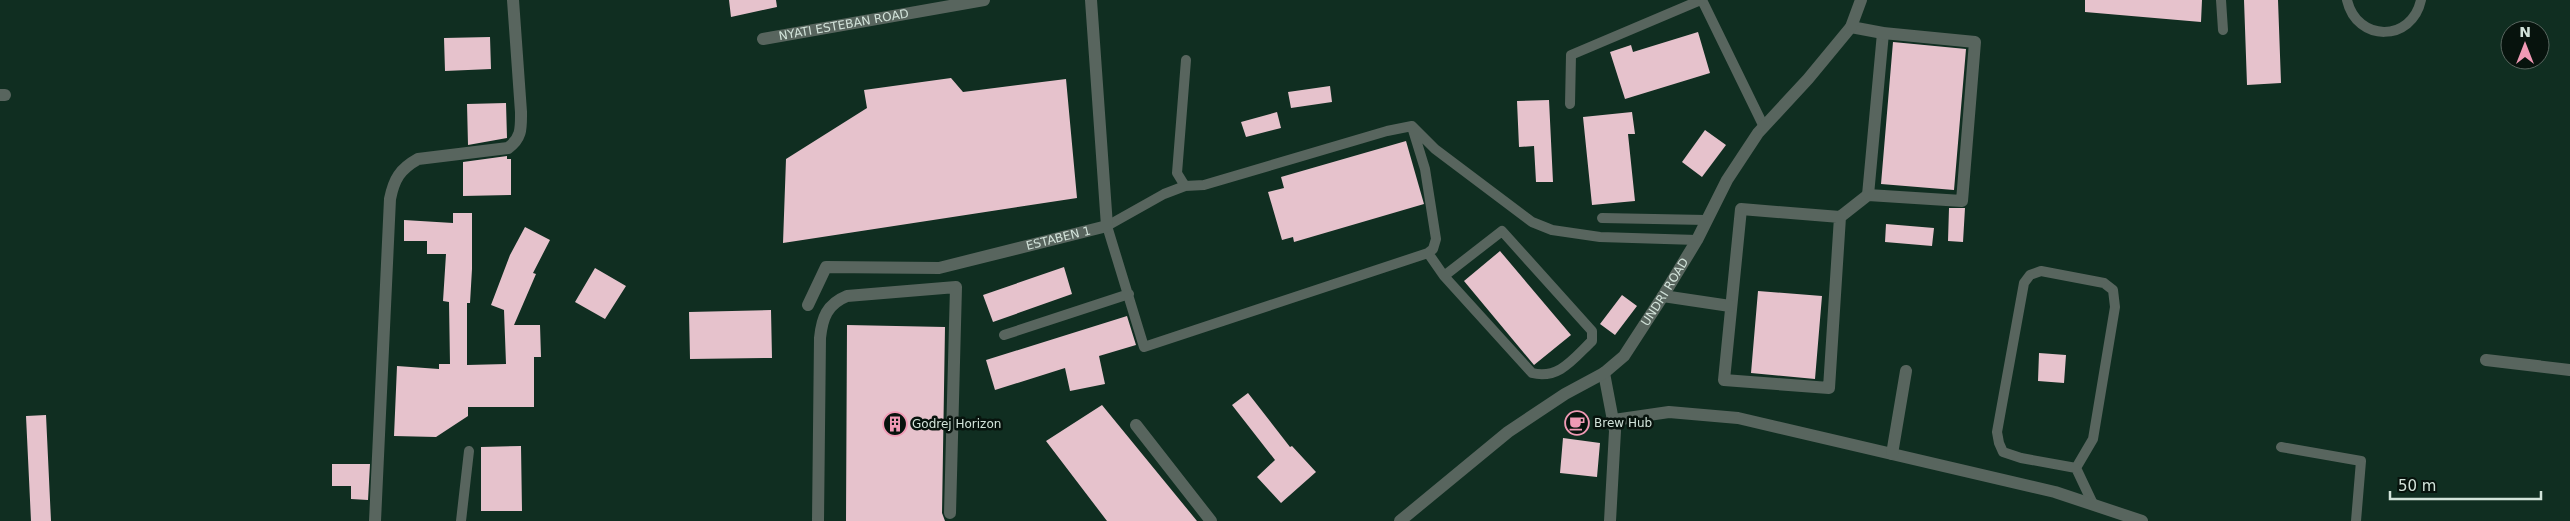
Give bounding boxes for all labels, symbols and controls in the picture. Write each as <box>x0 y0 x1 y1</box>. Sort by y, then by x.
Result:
street label: NYATI ESTEBAN ROAD <box>778 6 910 43</box>
north arrow <box>2500 20 2550 70</box>
text: N <box>2519 24 2531 40</box>
street label: ESTABEN 1 <box>1025 223 1092 253</box>
street label: UNDRI ROAD <box>1638 255 1691 329</box>
cafe icon: Brew Hub <box>1564 410 1590 436</box>
building icon: Godrej Horizon <box>882 411 908 437</box>
place label: Brew Hub <box>1594 416 1652 430</box>
place label: Godrej Horizon <box>912 417 1001 431</box>
scale bar <box>2390 468 2541 500</box>
text: 50 m <box>2398 477 2436 495</box>

